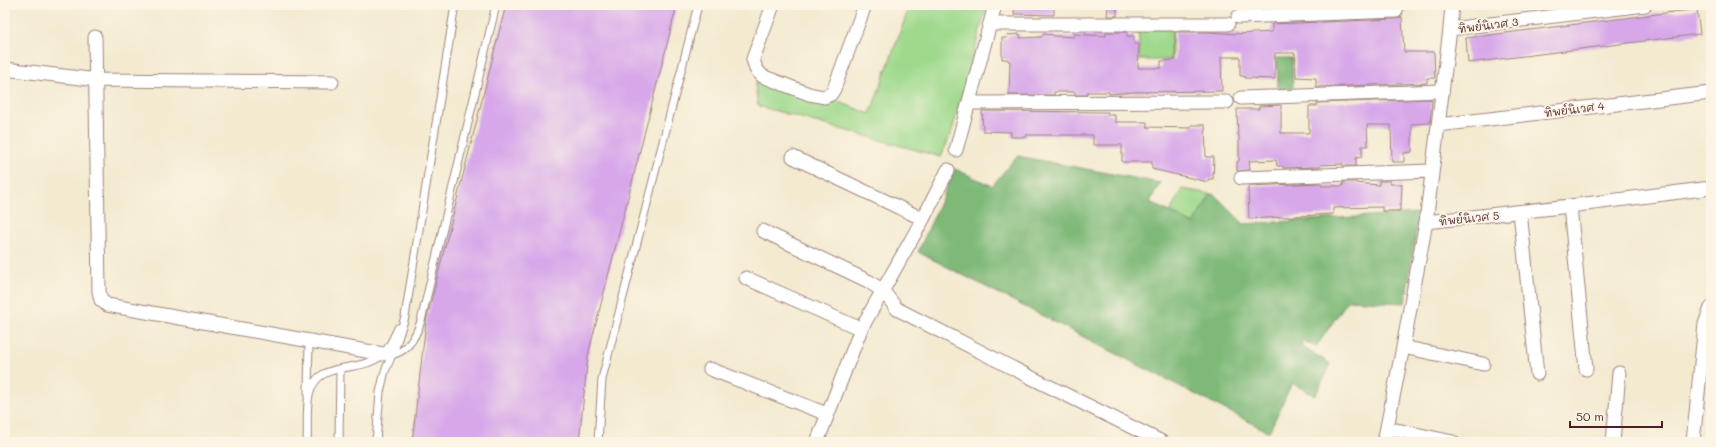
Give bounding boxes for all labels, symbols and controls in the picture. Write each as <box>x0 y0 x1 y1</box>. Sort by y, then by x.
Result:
street label: ทิพย์นิเวศ 3 <box>1457 14 1520 36</box>
street label: ทิพย์นิเวศ 4 <box>1543 98 1606 120</box>
street label: ทิพย์นิเวศ 5 <box>1438 207 1500 229</box>
scale bar <box>1570 403 1662 429</box>
text: 50 m <box>1576 408 1604 424</box>

